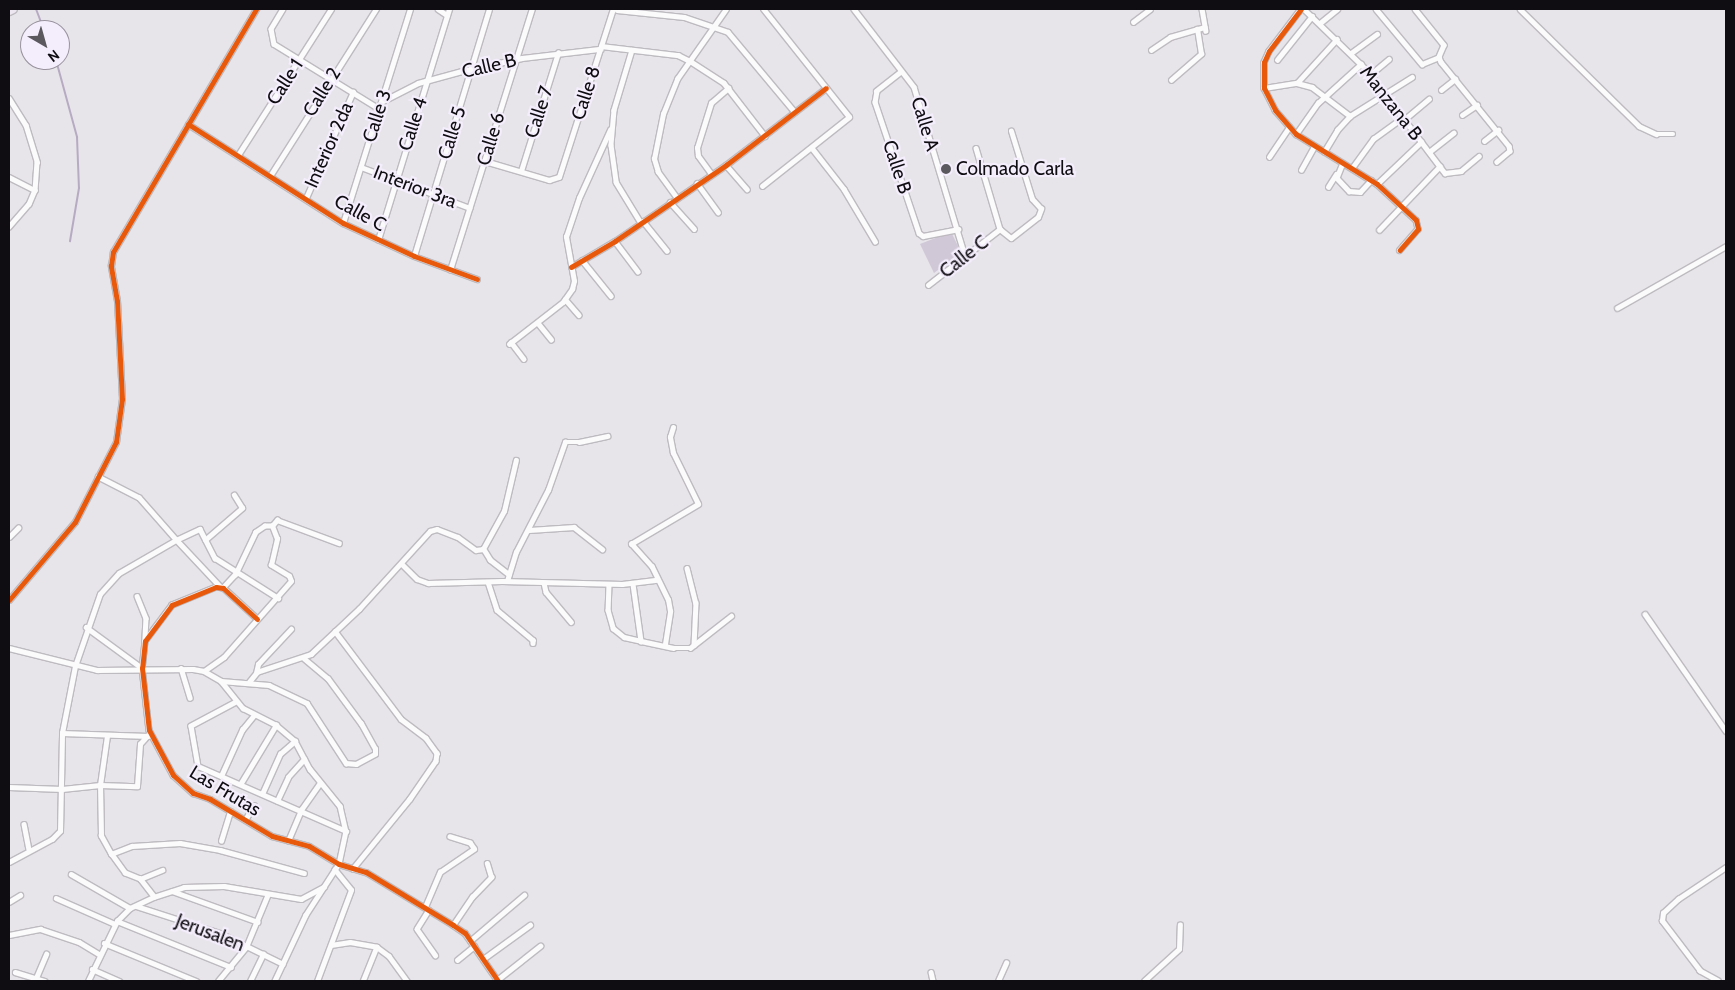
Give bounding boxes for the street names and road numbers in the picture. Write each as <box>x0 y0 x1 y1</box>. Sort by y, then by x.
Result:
street label: Calle B <box>460 49 518 83</box>
street label: Calle 1 <box>262 55 308 109</box>
street label: Manzana B <box>1355 61 1427 145</box>
street label: Calle 2 <box>298 63 346 121</box>
street label: Calle 8 <box>567 63 605 123</box>
street label: Calle 7 <box>520 83 558 141</box>
street label: Calle 3 <box>358 87 396 145</box>
street label: Calle 4 <box>394 94 432 154</box>
street label: Calle A <box>906 94 944 154</box>
street label: Interior 2da <box>300 99 358 191</box>
street label: Calle 5 <box>433 104 471 162</box>
street label: Calle 6 <box>472 110 510 168</box>
street label: Calle B <box>878 137 916 197</box>
street label: Interior 3ra <box>370 161 460 213</box>
street label: Calle C <box>330 190 390 236</box>
street label: Calle C <box>935 231 993 283</box>
street label: Las Frutas <box>185 761 265 821</box>
street label: Jerusalen <box>172 909 248 957</box>

